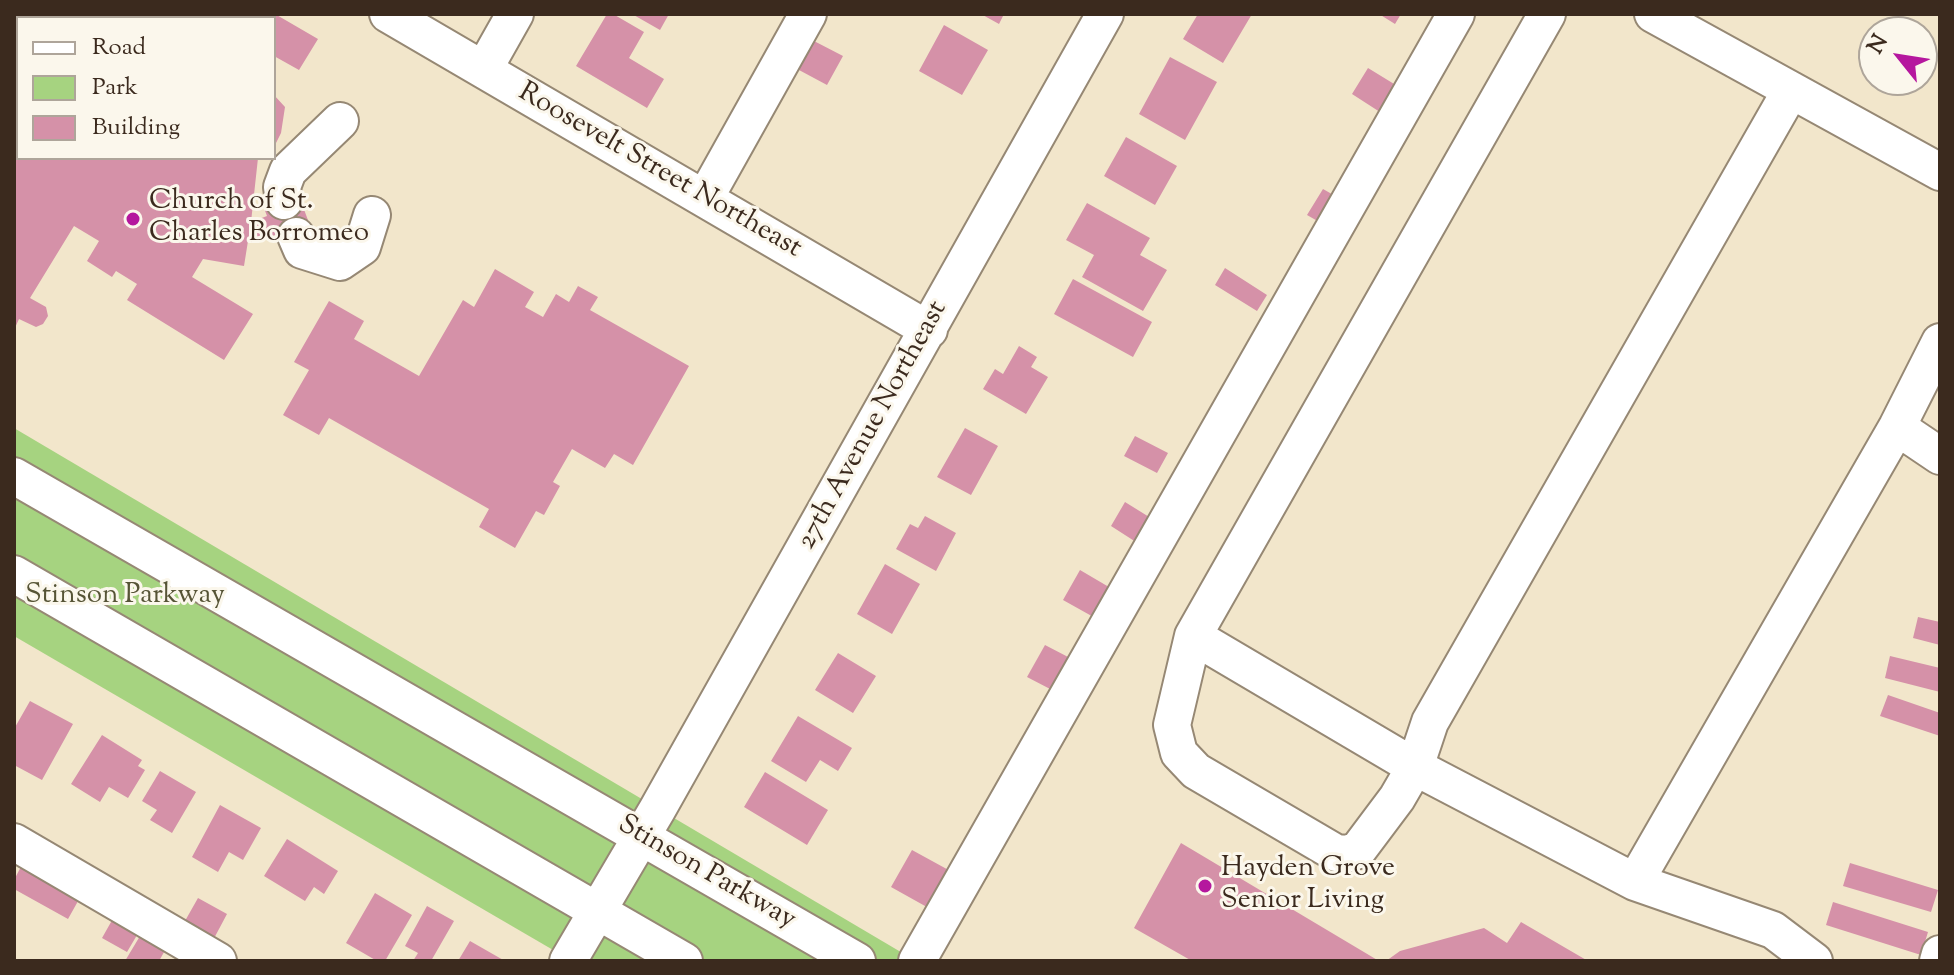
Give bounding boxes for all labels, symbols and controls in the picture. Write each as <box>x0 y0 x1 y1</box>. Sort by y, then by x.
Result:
legend <box>16 16 276 160</box>
north arrow <box>1858 16 1938 96</box>
text: N <box>1861 29 1897 61</box>
text: Road <box>92 31 146 65</box>
text: Park <box>92 71 138 105</box>
street label: Roosevelt Street Northeast <box>511 77 807 267</box>
text: Building <box>92 111 180 145</box>
place label: Church of St. Charles Borromeo <box>149 186 369 252</box>
marker: Church of St. Charles Borromeo <box>124 210 142 228</box>
street label: 27th Avenue Northeast <box>792 296 956 556</box>
park label: Stinson Parkway <box>25 580 225 614</box>
street label: Stinson Parkway <box>611 809 801 939</box>
place label: Hayden Grove Senior Living <box>1221 853 1395 919</box>
marker: Hayden Grove Senior Living <box>1196 877 1214 895</box>

